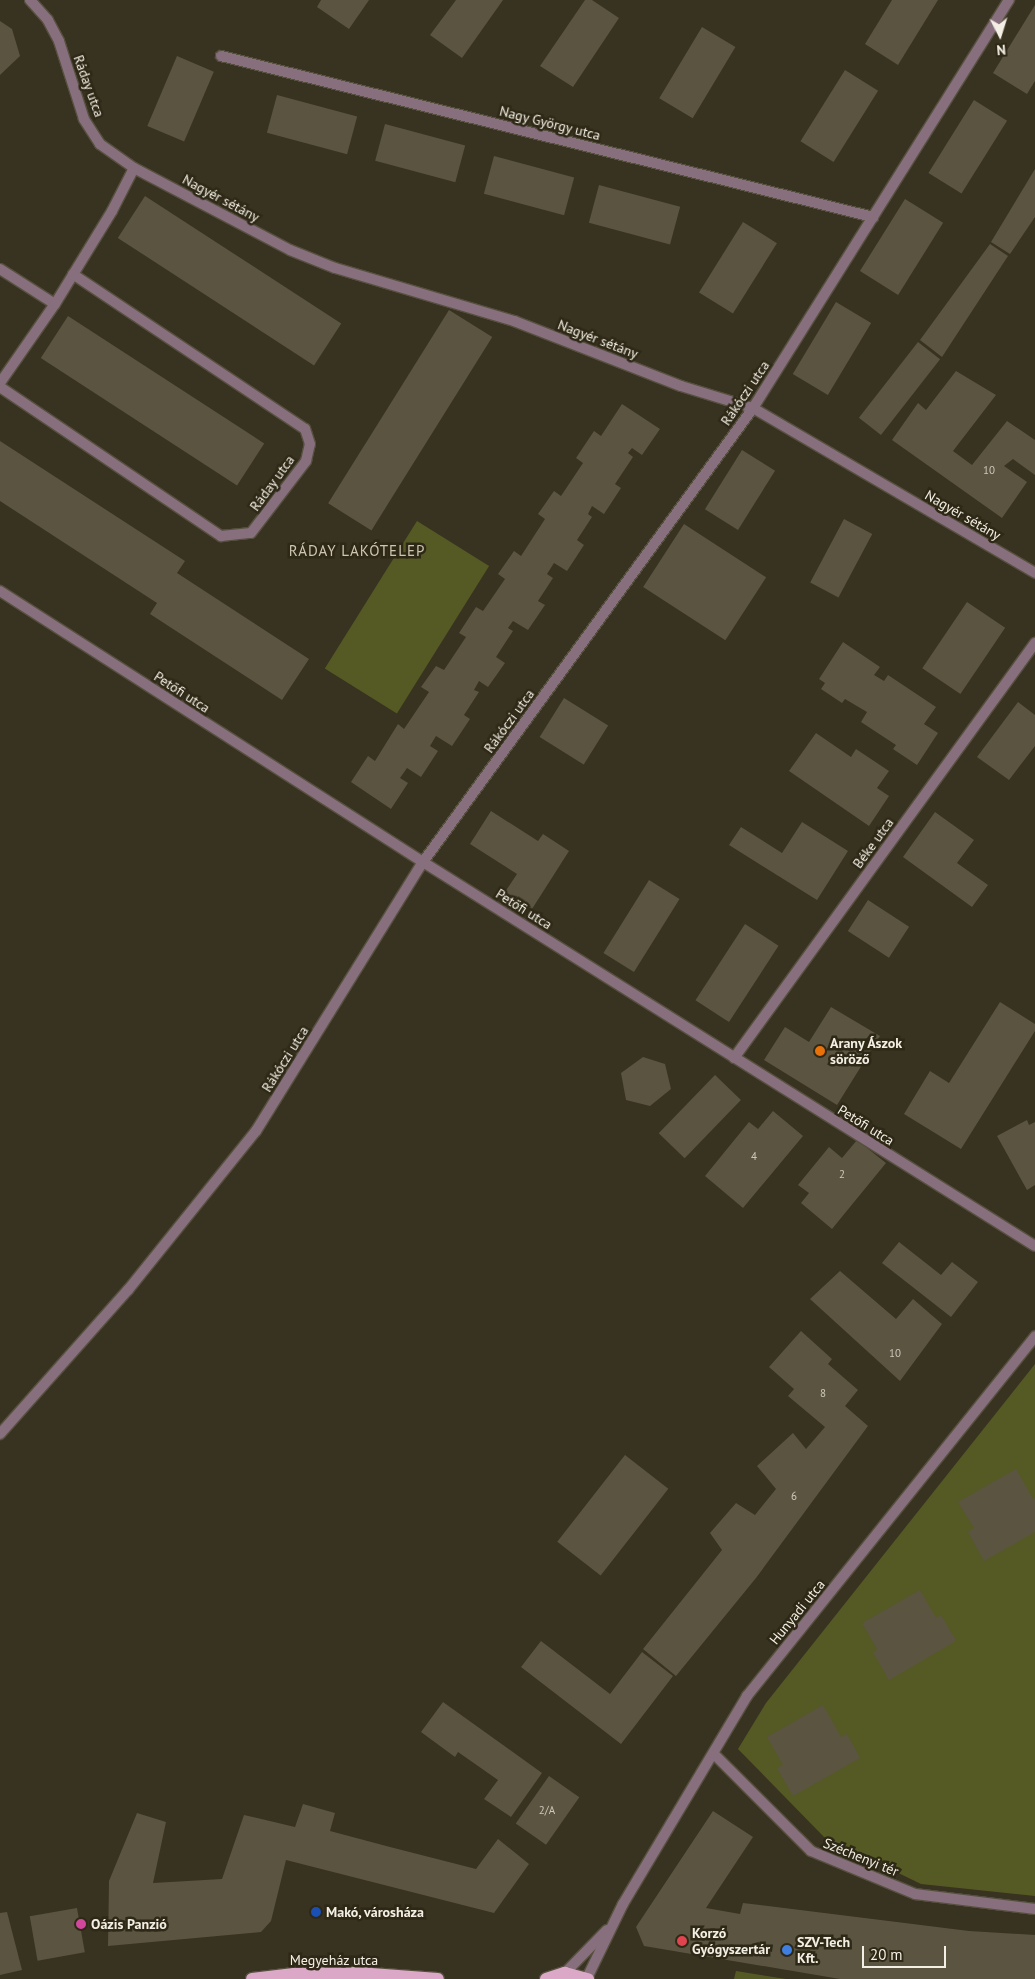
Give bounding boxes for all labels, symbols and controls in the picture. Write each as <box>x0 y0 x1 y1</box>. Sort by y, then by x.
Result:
north arrow <box>975 10 1025 60</box>
text: N <box>996 41 1007 59</box>
street label: Ráday utca <box>70 52 108 120</box>
street label: Nagy György utca <box>497 102 603 144</box>
street label: Nagyér sétány <box>180 171 262 225</box>
street label: Nagyér sétány <box>555 316 641 362</box>
street label: Rákóczi utca <box>717 357 773 429</box>
street label: Ráday utca <box>246 452 298 514</box>
house number: 10 <box>983 463 995 477</box>
street label: Nagyér sétány <box>922 487 1004 543</box>
district label: RÁDAY LAKÓTELEP <box>287 542 427 560</box>
street label: Petőfi utca <box>151 668 213 716</box>
street label: Rákóczi utca <box>480 686 538 756</box>
street label: Béke utca <box>849 815 897 871</box>
street label: Petőfi utca <box>493 885 555 933</box>
street label: Rákóczi utca <box>258 1023 312 1095</box>
place label: Arany Ászok söröző <box>830 1035 903 1068</box>
marker: Arany Ászok söröző <box>814 1045 826 1057</box>
street label: Petőfi utca <box>835 1101 897 1149</box>
house number: 4 <box>751 1149 757 1163</box>
house number: 2 <box>839 1167 845 1181</box>
house number: 10 <box>889 1346 901 1360</box>
house number: 8 <box>820 1386 826 1400</box>
house number: 6 <box>791 1489 797 1503</box>
street label: Hunyadi utca <box>766 1576 828 1648</box>
house number: 2/A <box>539 1803 555 1817</box>
street label: Széchenyi tér <box>821 1834 901 1880</box>
place label: Makó, városháza <box>326 1904 425 1920</box>
marker: Makó, városháza <box>310 1906 322 1918</box>
place label: Oázis Panzió <box>91 1916 167 1932</box>
marker: Oázis Panzió <box>75 1918 87 1930</box>
place label: Korzó Gyógyszertár <box>692 1925 770 1958</box>
place label: SZV-Tech Kft. <box>797 1934 850 1966</box>
marker: Korzó Gyógyszertár <box>676 1935 688 1947</box>
scale bar <box>865 1936 949 1968</box>
marker: SZV-Tech Kft. <box>781 1944 793 1956</box>
text: 20 m <box>870 1945 903 1964</box>
street label: Megyeház utca <box>289 1952 379 1968</box>

